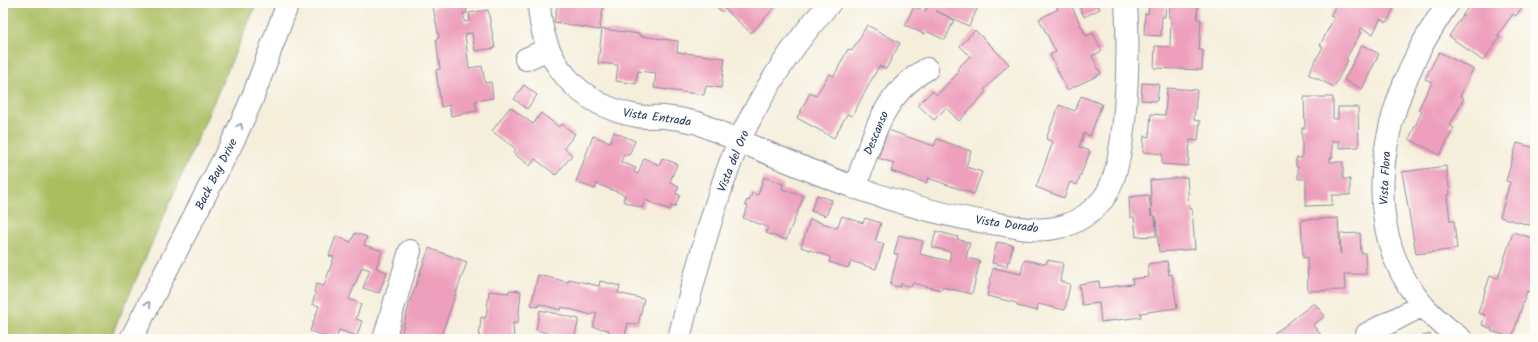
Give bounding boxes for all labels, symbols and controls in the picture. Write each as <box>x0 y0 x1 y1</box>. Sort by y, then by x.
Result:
street label: Vista Entrada <box>622 103 693 132</box>
street label: Descanso <box>859 108 894 158</box>
one-way arrow <box>235 123 243 131</box>
street label: Vista del Oro <box>712 127 755 195</box>
street label: Back Bay Drive <box>190 135 243 213</box>
street label: Vista Flora <box>1375 150 1396 205</box>
street label: Vista Dorado <box>974 211 1040 238</box>
one-way arrow <box>143 301 151 308</box>

